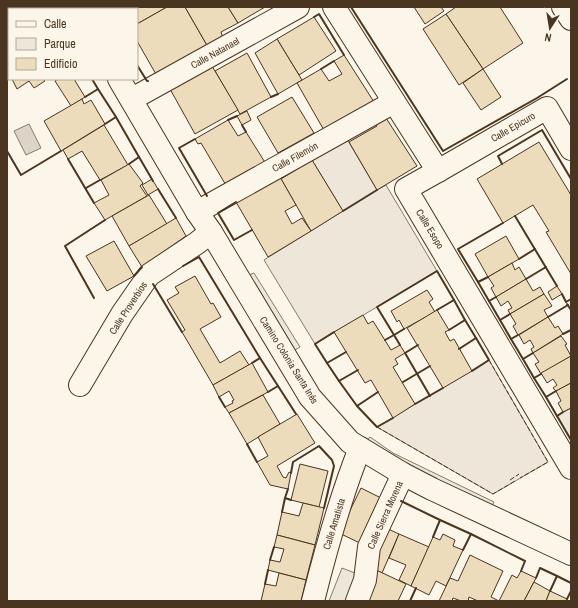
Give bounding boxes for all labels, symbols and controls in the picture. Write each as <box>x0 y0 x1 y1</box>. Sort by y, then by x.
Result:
legend <box>8 8 138 80</box>
north arrow <box>530 8 570 48</box>
text: Calle <box>44 16 66 32</box>
text: N <box>543 30 553 45</box>
street label: Calle Natanael <box>188 34 242 72</box>
text: Parque <box>44 36 76 52</box>
text: Edificio <box>44 56 77 72</box>
street label: Calle Epicuro <box>488 109 538 145</box>
street label: Calle Filemón <box>270 139 320 175</box>
street label: Calle Esopo <box>413 207 447 252</box>
street label: Calle Proverbios <box>106 279 150 337</box>
street label: Camino Colonia Santa Inés <box>257 314 321 406</box>
street label: Calle Sierra Morena <box>364 478 406 551</box>
street label: Calle Amatista <box>320 496 348 551</box>

